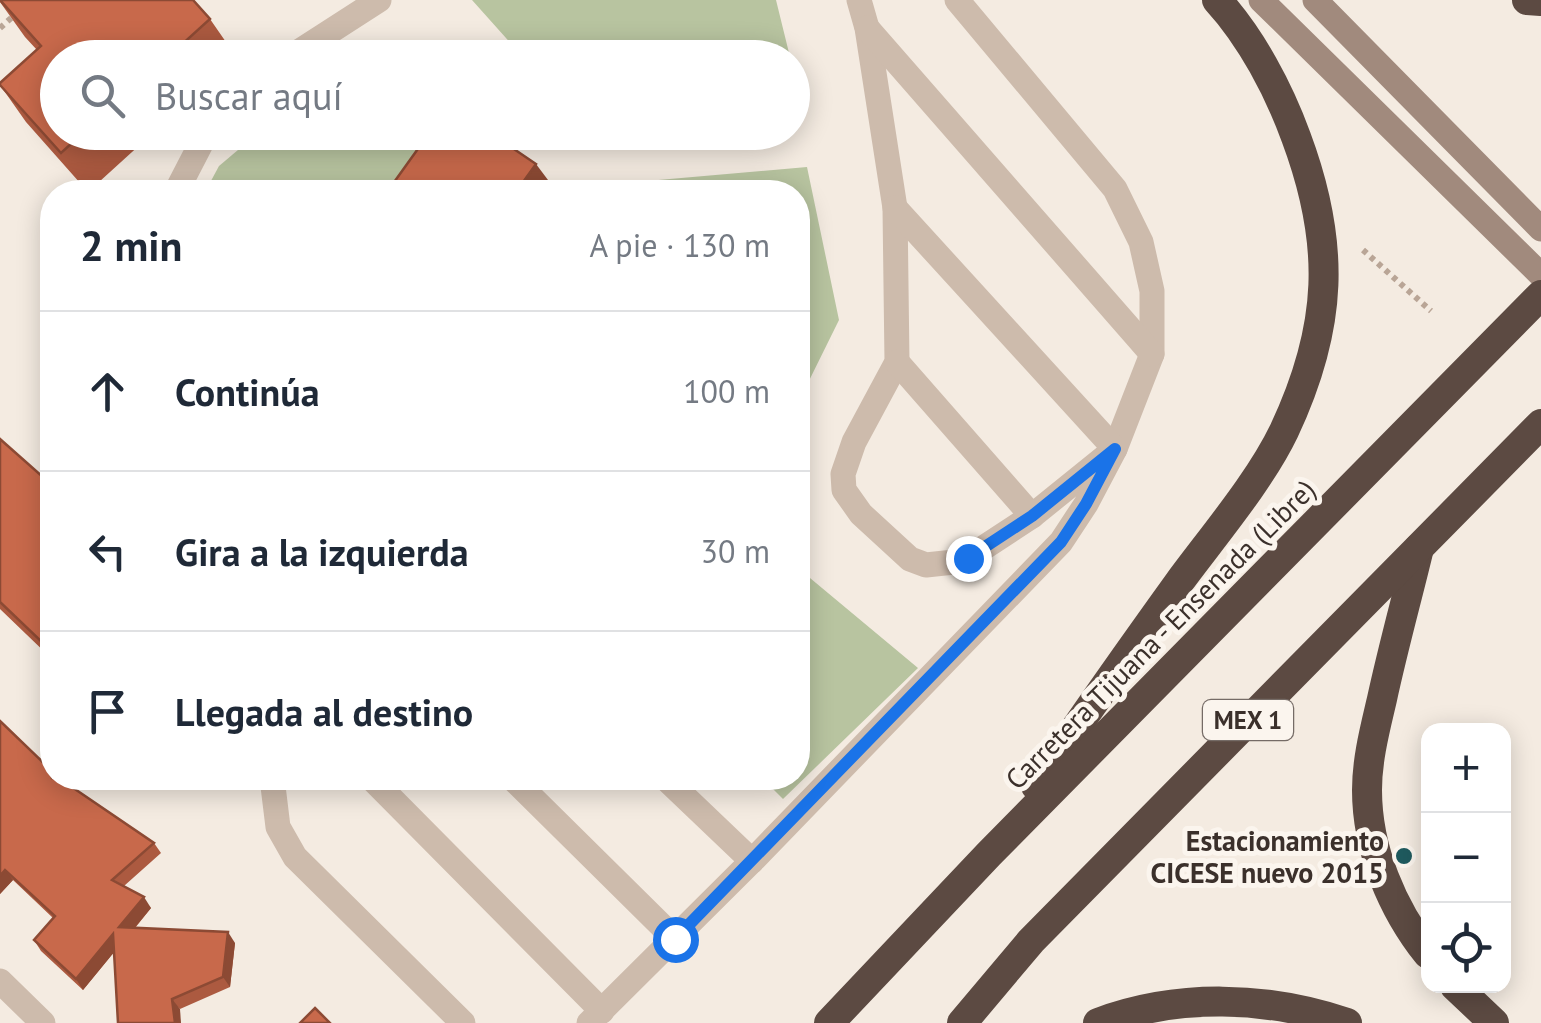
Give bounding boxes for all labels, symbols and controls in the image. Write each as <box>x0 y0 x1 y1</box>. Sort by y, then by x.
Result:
search box <box>40 40 810 150</box>
icon: search <box>75 68 130 123</box>
text: Buscar aquí <box>155 71 343 120</box>
text: 2 min <box>80 218 182 273</box>
text: A pie · 130 m <box>589 224 770 266</box>
icon: ahead <box>80 364 135 419</box>
text: Continúa <box>175 367 319 416</box>
text: 100 m <box>683 370 770 412</box>
street label: Carretera Tijuana - Ensenada (Libre) <box>997 471 1323 797</box>
icon: left <box>80 524 135 579</box>
text: Gira a la izquierda <box>175 527 469 576</box>
text: 30 m <box>701 530 770 572</box>
route end <box>946 536 992 582</box>
icon: arrive <box>80 684 135 739</box>
text: Llegada al destino <box>175 687 473 736</box>
road number: MEX 1 <box>1203 700 1293 740</box>
map controls <box>1421 723 1511 993</box>
button: + <box>1421 723 1511 813</box>
button: − <box>1421 813 1511 903</box>
place label: Estacionamiento CICESE nuevo 2015 <box>1151 822 1384 891</box>
marker: Estacionamiento CICESE nuevo 2015 <box>1393 845 1415 867</box>
button: locate <box>1421 903 1511 993</box>
route start <box>653 917 699 963</box>

